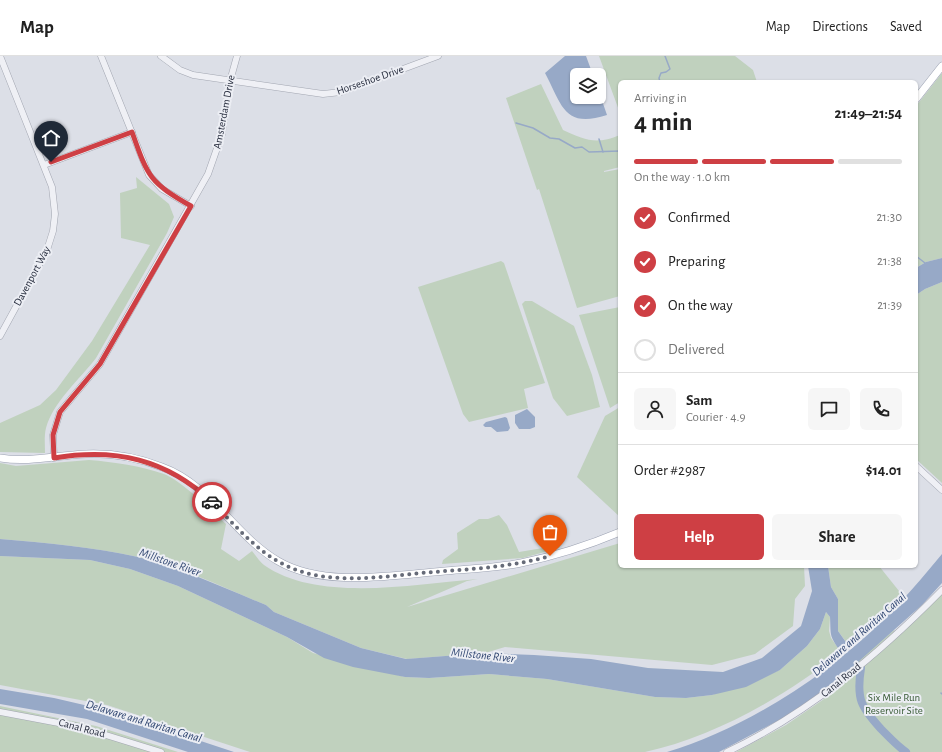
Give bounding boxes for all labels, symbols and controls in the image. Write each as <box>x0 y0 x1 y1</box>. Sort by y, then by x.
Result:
text: Map <box>20 18 54 37</box>
text: Map <box>766 20 790 34</box>
text: Directions <box>812 20 868 34</box>
text: Saved <box>890 20 922 34</box>
street label: Horseshoe Drive <box>335 63 405 97</box>
map controls <box>570 68 606 104</box>
button: layers <box>570 68 606 104</box>
street label: Amsterdam Drive <box>211 74 237 150</box>
text: Arriving in <box>634 92 687 105</box>
text: 21:49–21:54 <box>834 106 902 121</box>
text: 4 min <box>634 109 693 135</box>
pin <box>34 121 68 162</box>
icon: home <box>40 127 62 149</box>
text: On the way · 1.0 km <box>634 171 730 184</box>
icon: check <box>634 207 656 229</box>
text: Confirmed <box>668 210 730 225</box>
text: 21:30 <box>876 211 902 224</box>
street label: Davenport Way <box>12 244 52 308</box>
icon: check <box>634 251 656 273</box>
text: Preparing <box>668 254 725 269</box>
text: 21:38 <box>877 255 902 268</box>
icon: check <box>634 295 656 317</box>
text: On the way <box>668 298 733 313</box>
text: 21:39 <box>877 299 902 312</box>
text: Delivered <box>668 342 725 357</box>
button: person <box>634 388 676 430</box>
button: chat <box>808 388 850 430</box>
button: phone <box>860 388 902 430</box>
text: Sam <box>686 393 712 408</box>
text: Courier · 4.9 <box>686 411 746 424</box>
text: Order #2987 <box>634 463 705 478</box>
text: $14.01 <box>866 463 902 478</box>
courier <box>192 482 232 522</box>
icon: car <box>201 491 223 513</box>
button: Help <box>634 514 764 560</box>
button: Share <box>772 514 902 560</box>
pin <box>533 515 567 556</box>
icon: bag <box>539 521 561 543</box>
water label: Millstone River <box>138 546 203 578</box>
water label: Delaware and Raritan Canal <box>810 590 908 678</box>
water label: Millstone River <box>450 646 517 664</box>
street label: Canal Road <box>819 660 863 699</box>
park label: Six Mile Run Reservoir Site <box>865 692 923 716</box>
water label: Delaware and Raritan Canal <box>85 698 203 744</box>
street label: Canal Road <box>57 716 107 740</box>

